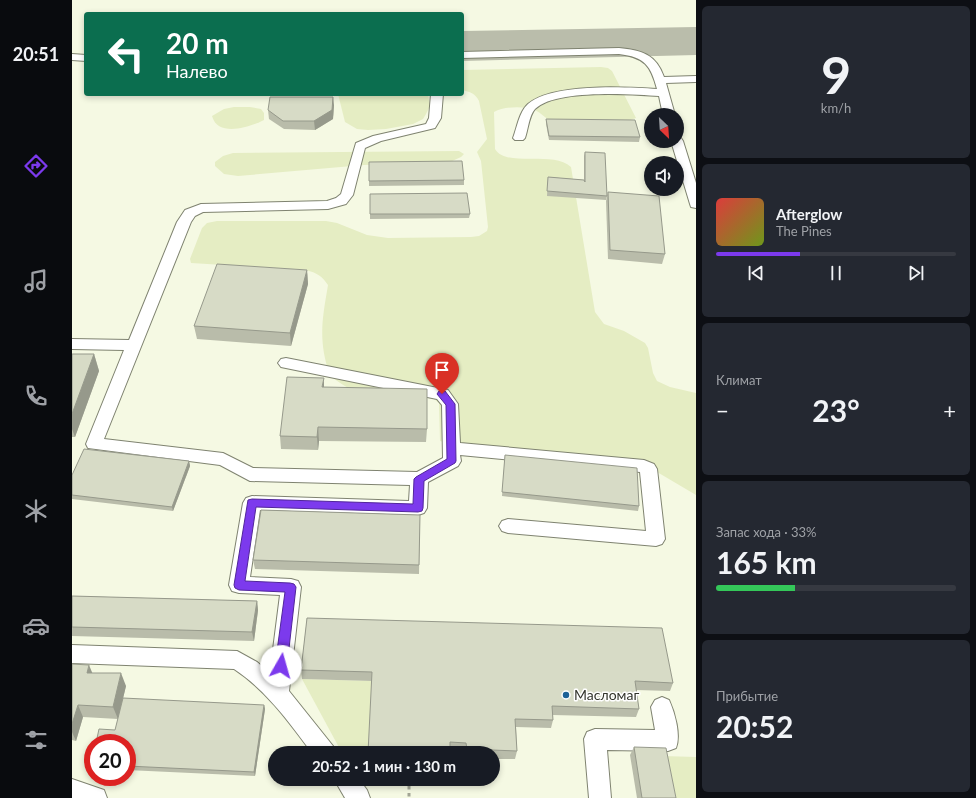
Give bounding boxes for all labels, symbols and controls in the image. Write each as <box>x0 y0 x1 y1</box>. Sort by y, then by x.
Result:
text: 20 m <box>166 26 229 60</box>
icon: left <box>100 28 152 80</box>
text: 20:51 <box>13 43 59 65</box>
text: 9 <box>821 43 851 105</box>
text: Налево <box>166 60 228 82</box>
text: km/h <box>821 100 851 116</box>
north arrow <box>644 108 684 148</box>
map controls <box>644 108 684 196</box>
icon: directions <box>22 152 50 180</box>
button: sound <box>644 156 684 196</box>
text: Afterglow <box>776 205 842 223</box>
text: The Pines <box>776 223 832 239</box>
icon: previous <box>745 262 767 284</box>
icon: pause <box>825 262 847 284</box>
icon: next <box>905 262 927 284</box>
icon: music <box>22 267 50 295</box>
pin <box>425 353 459 394</box>
icon: arrive <box>431 359 453 381</box>
text: Климат <box>716 372 762 388</box>
icon: phone <box>22 382 50 410</box>
text: 23° <box>812 392 860 428</box>
text: − <box>716 397 729 424</box>
text: + <box>943 397 956 424</box>
icon: climate <box>22 497 50 525</box>
text: Запас хода · 33% <box>716 524 817 540</box>
text: 165 km <box>716 544 817 580</box>
icon: car <box>22 612 50 640</box>
position arrow <box>260 645 302 687</box>
place label: Масломаг <box>574 686 639 703</box>
text: Прибытие <box>716 688 778 704</box>
marker: Масломаг <box>561 690 571 700</box>
text: 20:52 <box>716 708 793 744</box>
icon: filters <box>22 726 50 754</box>
speed limit sign: 20 <box>84 734 136 786</box>
text: 20:52 · 1 мин · 130 m <box>312 757 456 775</box>

